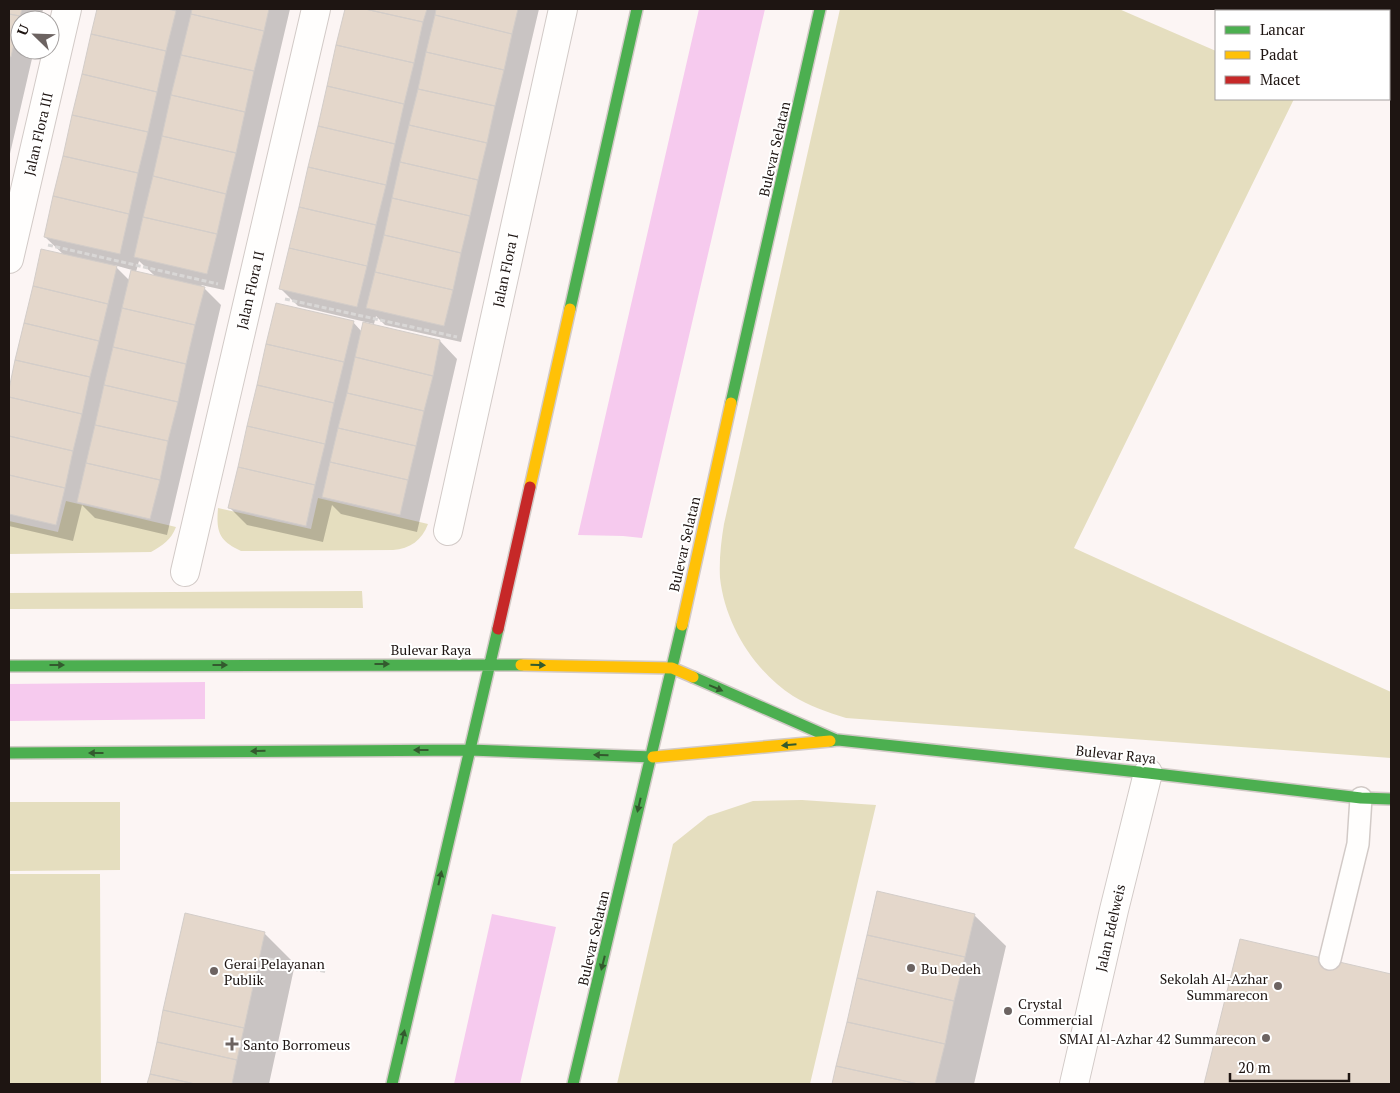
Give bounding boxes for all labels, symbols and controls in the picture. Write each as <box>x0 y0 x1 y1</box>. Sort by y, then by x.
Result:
north arrow <box>10 10 60 60</box>
legend <box>1215 10 1390 100</box>
text: Lancar <box>1260 19 1305 39</box>
text: U <box>12 21 33 38</box>
text: Padat <box>1260 44 1298 64</box>
text: Macet <box>1260 69 1301 89</box>
street label: Jalan Flora III <box>19 90 57 178</box>
street label: Bulevar Selatan <box>754 99 794 198</box>
street label: Jalan Flora I <box>488 231 522 309</box>
street label: Jalan Flora II <box>232 249 268 331</box>
street label: Bulevar Selatan <box>664 494 704 593</box>
street label: Bulevar Raya <box>391 640 471 659</box>
one-way arrow <box>375 660 391 668</box>
one-way arrow <box>50 661 66 669</box>
one-way arrow <box>212 661 228 669</box>
one-way arrow <box>531 661 547 669</box>
one-way arrow <box>709 684 723 692</box>
street label: Bulevar Raya <box>1075 740 1157 768</box>
one-way arrow <box>781 741 797 749</box>
one-way arrow <box>413 746 429 754</box>
one-way arrow <box>250 747 266 755</box>
one-way arrow <box>88 749 104 757</box>
one-way arrow <box>593 751 609 759</box>
one-way arrow <box>635 797 643 812</box>
one-way arrow <box>436 871 444 886</box>
street label: Jalan Edelweis <box>1091 882 1129 974</box>
street label: Bulevar Selatan <box>573 888 613 987</box>
place label: Gerai Pelayanan Publik <box>224 954 326 989</box>
one-way arrow <box>598 955 606 970</box>
place label: Bu Dedeh <box>921 959 981 978</box>
marker: Bu Dedeh <box>905 962 917 974</box>
marker: Gerai Pelayanan Publik <box>208 965 220 977</box>
place label: Sekolah Al-Azhar Summarecon <box>1160 969 1269 1004</box>
marker: Sekolah Al-Azhar Summarecon <box>1272 980 1284 992</box>
place label: Crystal Commercial <box>1018 994 1093 1029</box>
marker: Crystal Commercial <box>1002 1005 1014 1017</box>
one-way arrow <box>399 1029 407 1044</box>
place label: SMAI Al-Azhar 42 Summarecon <box>1059 1029 1257 1048</box>
marker: SMAI Al-Azhar 42 Summarecon <box>1260 1032 1272 1044</box>
place label: Santo Borromeus <box>243 1035 350 1054</box>
marker: Santo Borromeus <box>225 1037 239 1051</box>
scale bar <box>1230 1050 1349 1082</box>
text: 20 m <box>1238 1057 1271 1077</box>

